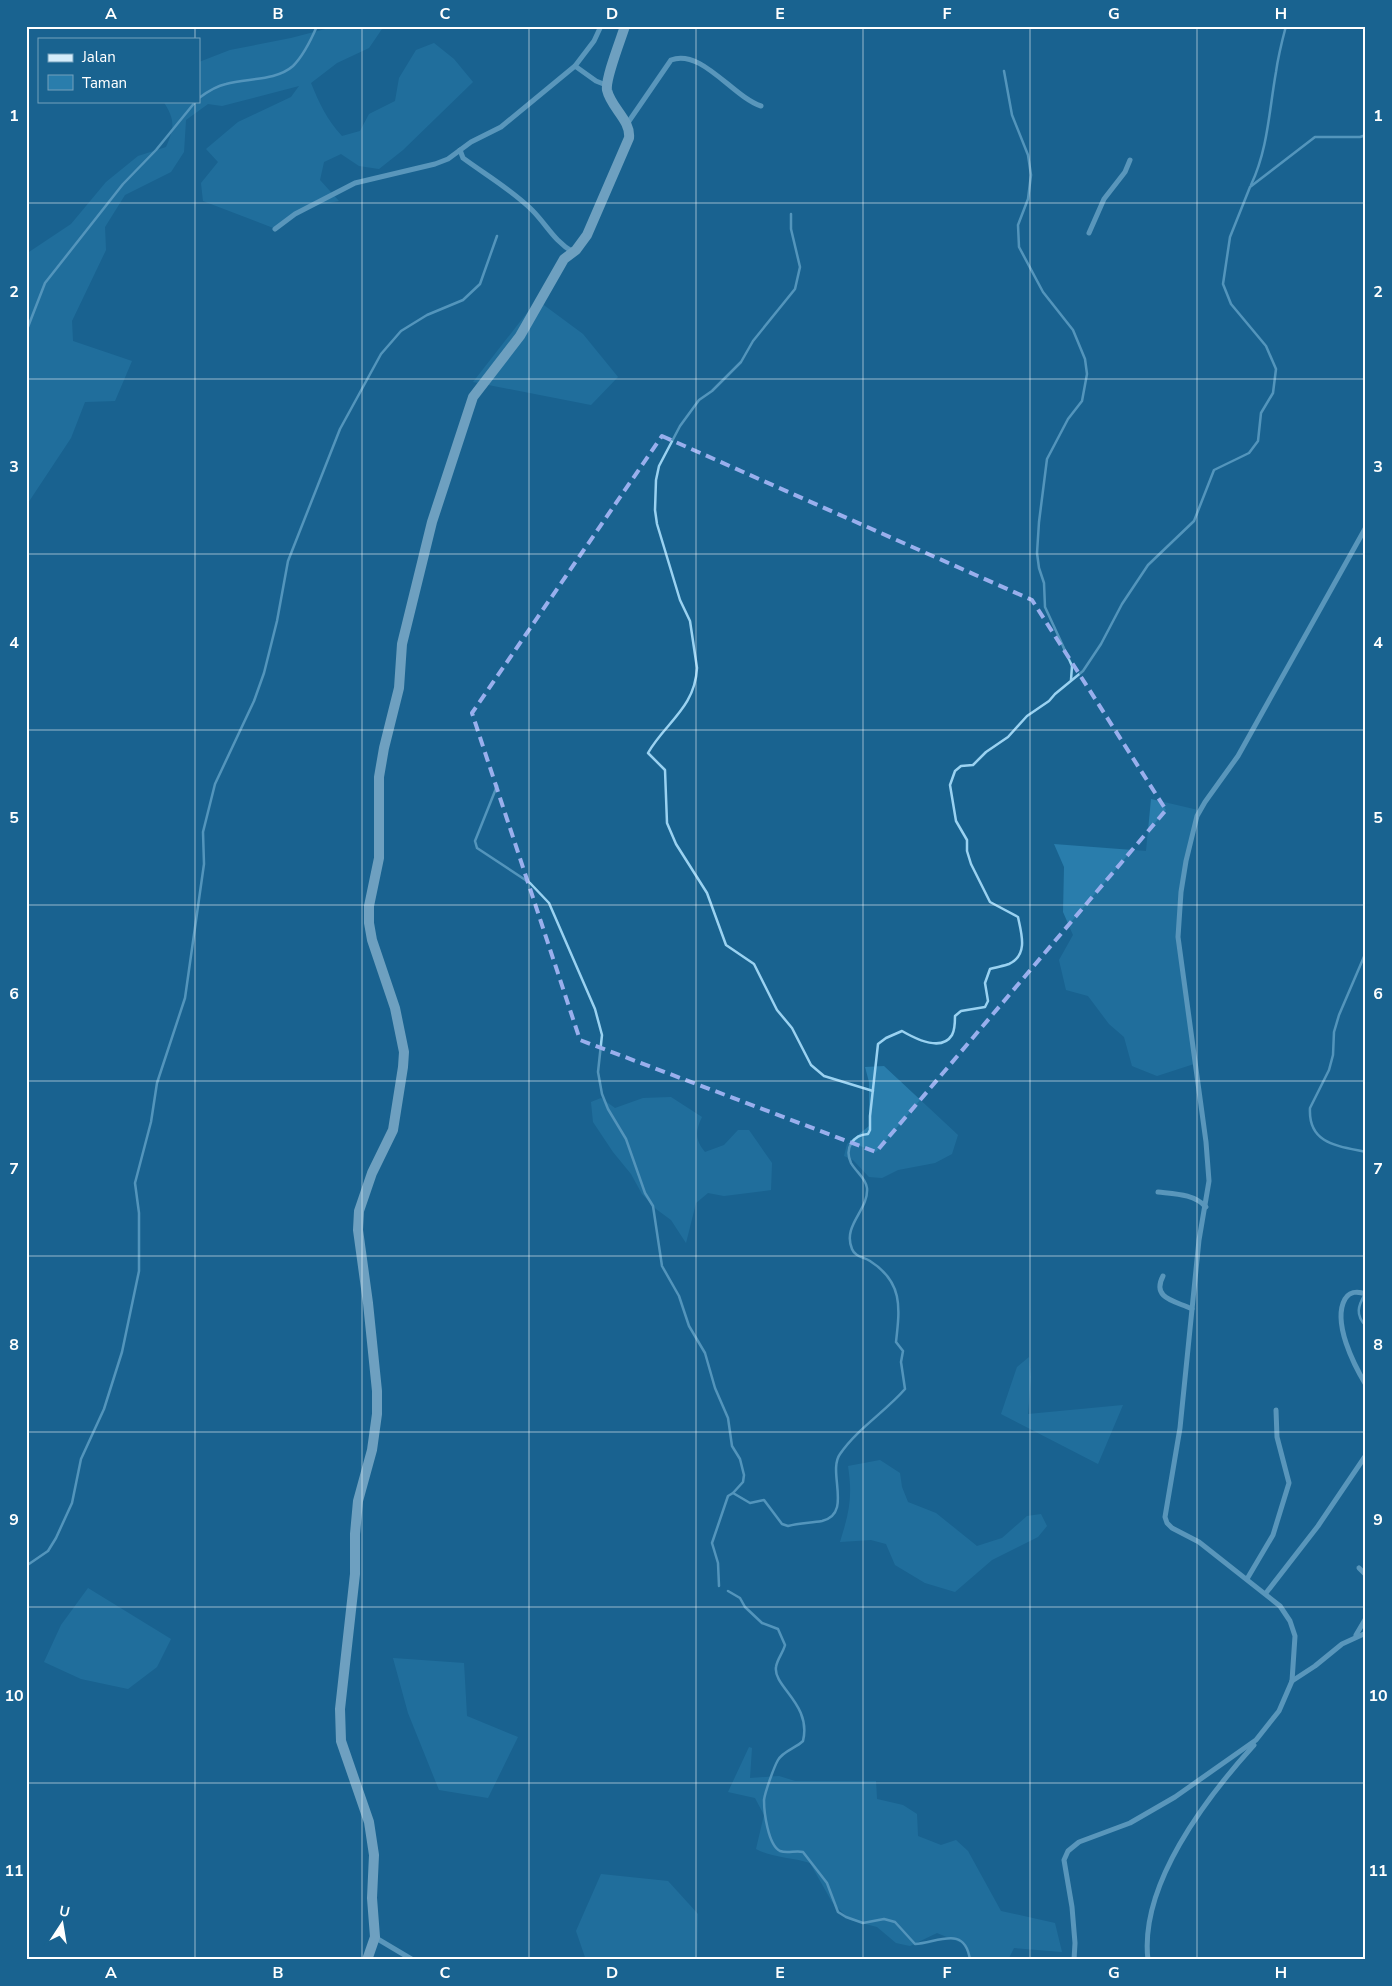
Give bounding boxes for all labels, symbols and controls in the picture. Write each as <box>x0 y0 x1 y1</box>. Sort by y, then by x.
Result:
text: A <box>105 3 117 25</box>
text: B <box>272 3 284 25</box>
text: C <box>440 3 451 25</box>
text: D <box>606 3 618 25</box>
text: E <box>775 3 785 25</box>
text: F <box>943 3 952 25</box>
text: G <box>1108 3 1120 25</box>
text: H <box>1275 3 1287 25</box>
legend <box>38 38 200 102</box>
text: Jalan <box>81 47 116 67</box>
text: Taman <box>82 73 127 93</box>
text: 1 <box>9 105 19 127</box>
text: 1 <box>1373 105 1383 127</box>
text: 2 <box>9 281 19 303</box>
text: 2 <box>1373 281 1383 303</box>
text: 3 <box>9 456 19 478</box>
text: 3 <box>1373 456 1383 478</box>
text: 4 <box>9 632 19 654</box>
text: 4 <box>1373 632 1383 654</box>
text: 5 <box>9 807 19 829</box>
text: 5 <box>1373 807 1383 829</box>
text: 6 <box>9 983 19 1005</box>
text: 6 <box>1373 983 1383 1005</box>
text: 7 <box>9 1158 19 1180</box>
text: 7 <box>1373 1158 1383 1180</box>
text: 8 <box>9 1334 19 1356</box>
text: 8 <box>1373 1334 1383 1356</box>
text: 9 <box>9 1509 19 1531</box>
text: 9 <box>1373 1509 1383 1531</box>
text: 10 <box>4 1685 24 1707</box>
text: 10 <box>1368 1685 1388 1707</box>
text: 11 <box>4 1860 24 1882</box>
text: 11 <box>1368 1860 1388 1882</box>
north arrow <box>38 1898 88 1948</box>
text: U <box>58 1901 72 1922</box>
text: A <box>105 1962 117 1984</box>
text: B <box>272 1962 284 1984</box>
text: C <box>440 1962 451 1984</box>
text: D <box>606 1962 618 1984</box>
text: E <box>775 1962 785 1984</box>
text: F <box>943 1962 952 1984</box>
text: G <box>1108 1962 1120 1984</box>
text: H <box>1275 1962 1287 1984</box>

